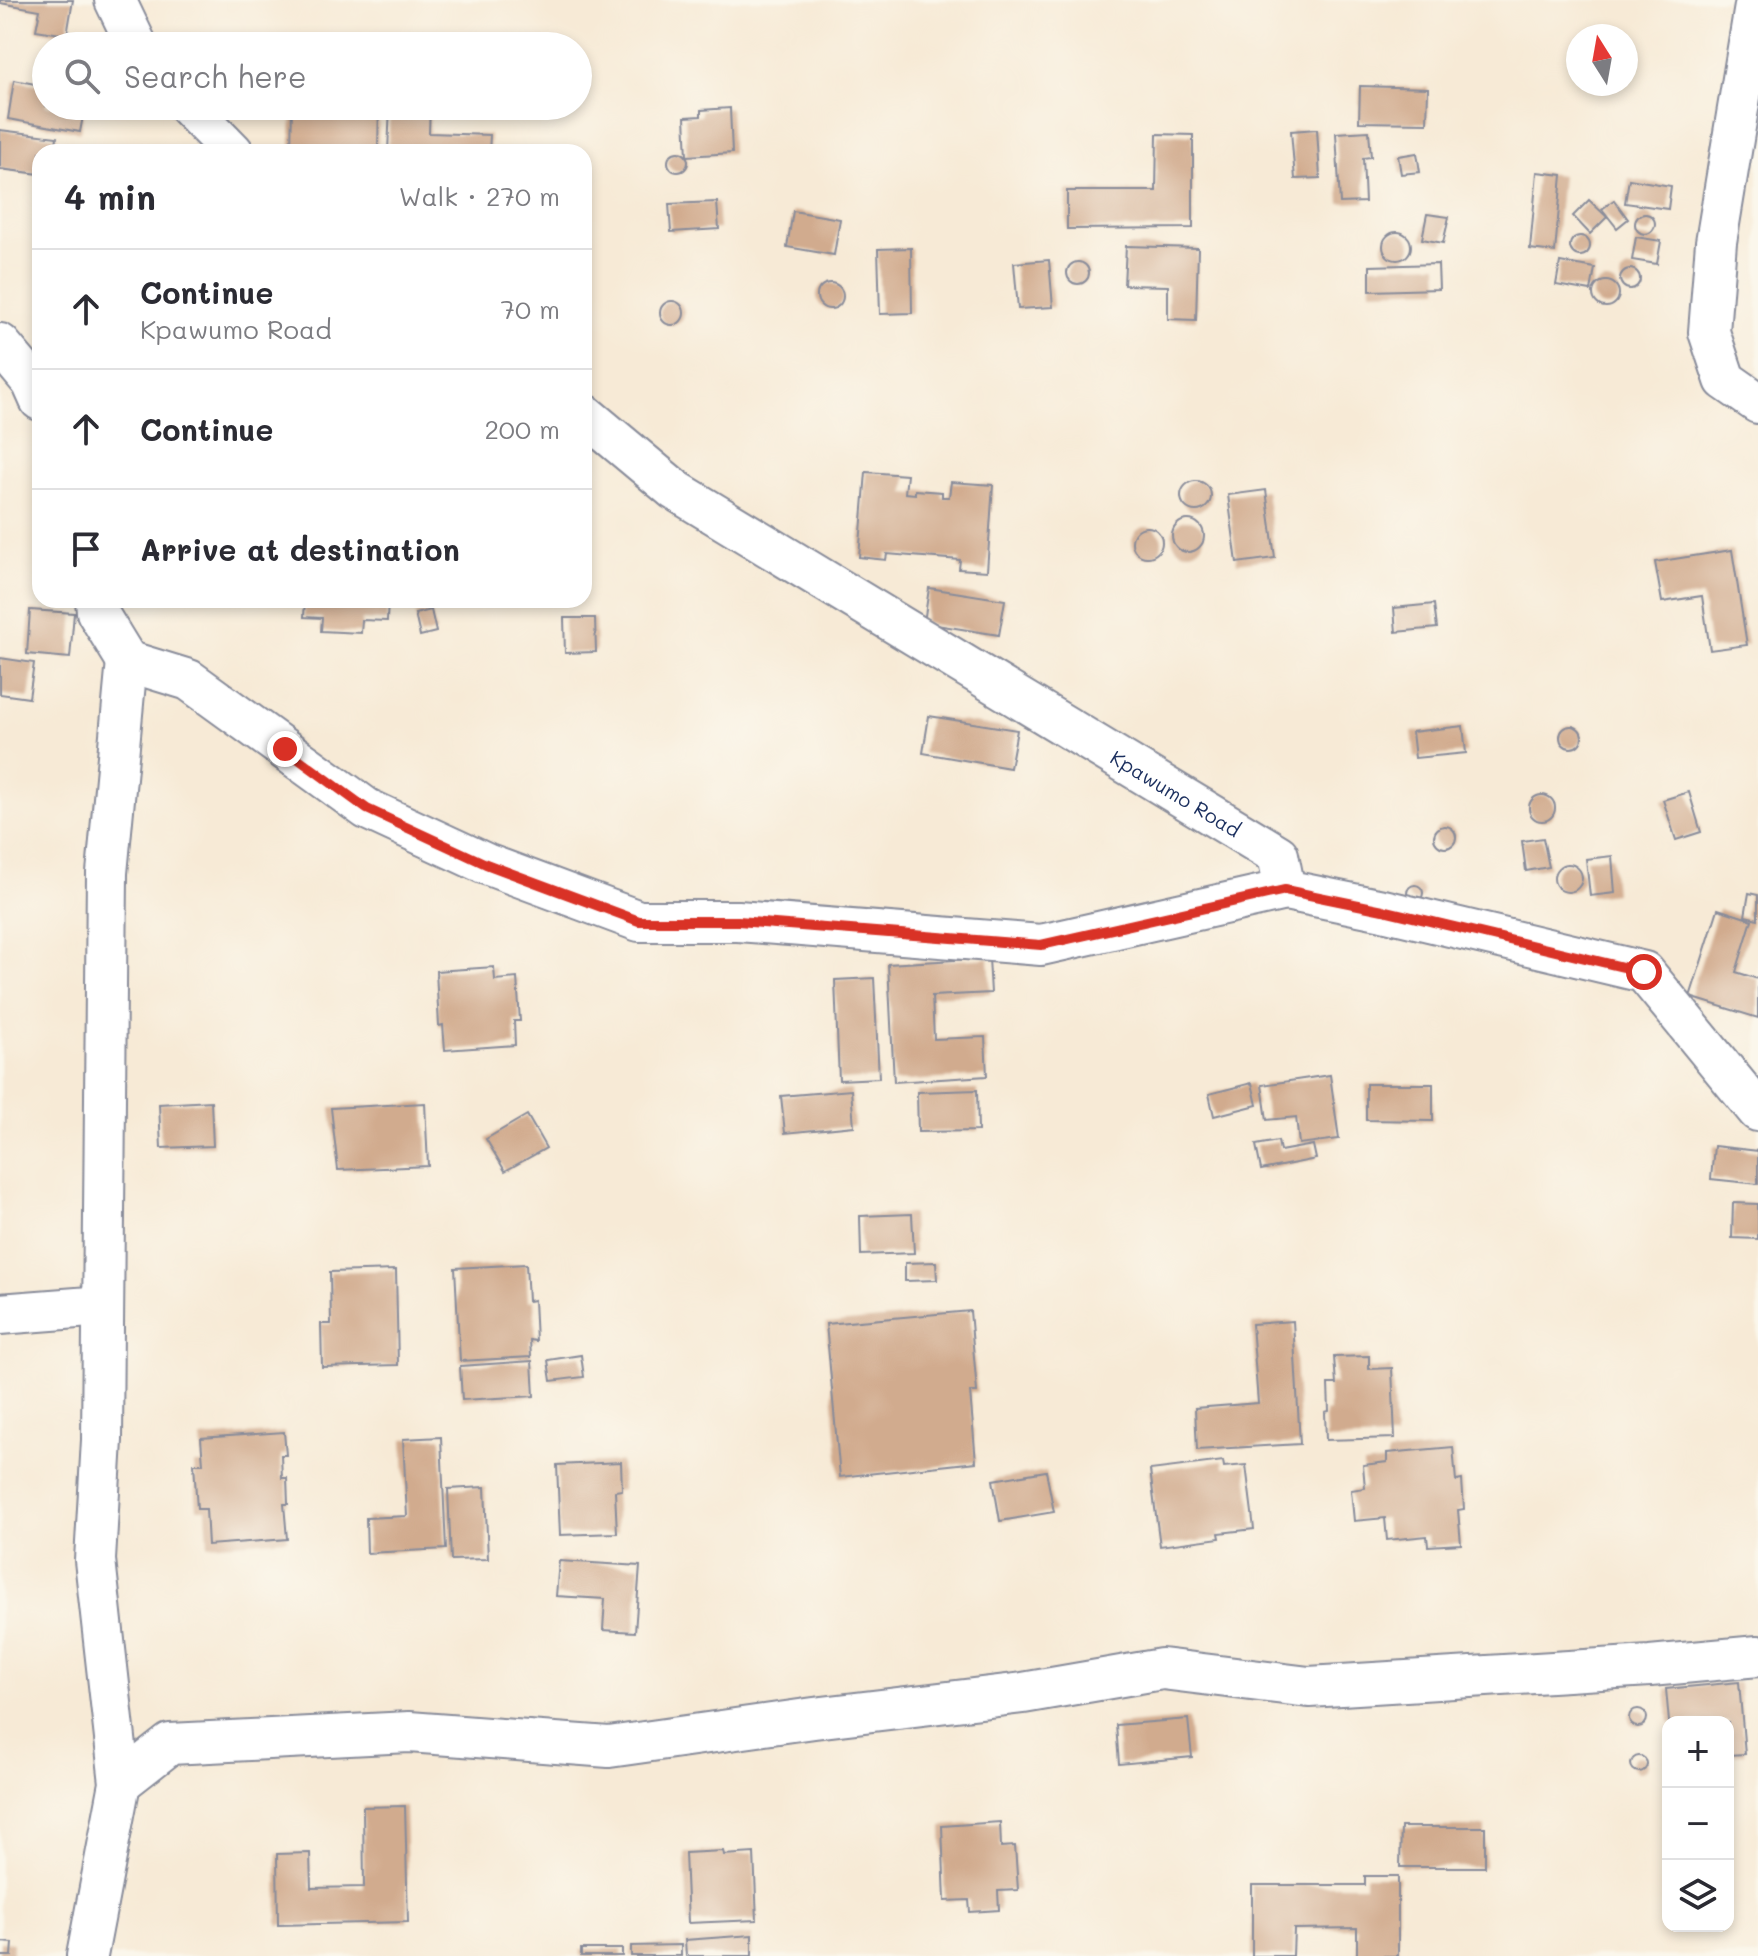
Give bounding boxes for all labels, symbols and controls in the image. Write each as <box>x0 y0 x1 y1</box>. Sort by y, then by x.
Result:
north arrow <box>1566 24 1638 96</box>
search box <box>32 32 592 120</box>
icon: search <box>60 54 104 98</box>
text: Search here <box>124 56 307 96</box>
text: 4 min <box>64 174 156 219</box>
text: Walk · 270 m <box>399 179 560 213</box>
text: Continue <box>140 272 273 312</box>
icon: ahead <box>64 287 108 331</box>
text: 70 m <box>500 292 560 326</box>
text: Kpawumo Road <box>140 312 332 346</box>
icon: ahead <box>64 407 108 451</box>
text: Continue <box>140 409 273 449</box>
text: 200 m <box>484 412 560 446</box>
icon: arrive <box>64 527 108 571</box>
text: Arrive at destination <box>140 529 460 569</box>
route end <box>267 731 303 767</box>
street label: Kpawumo Road <box>1106 744 1246 842</box>
route start <box>1626 954 1662 990</box>
map controls <box>1662 1716 1734 1932</box>
button: + <box>1662 1716 1734 1788</box>
button: − <box>1662 1788 1734 1860</box>
button: layers <box>1662 1860 1734 1932</box>

